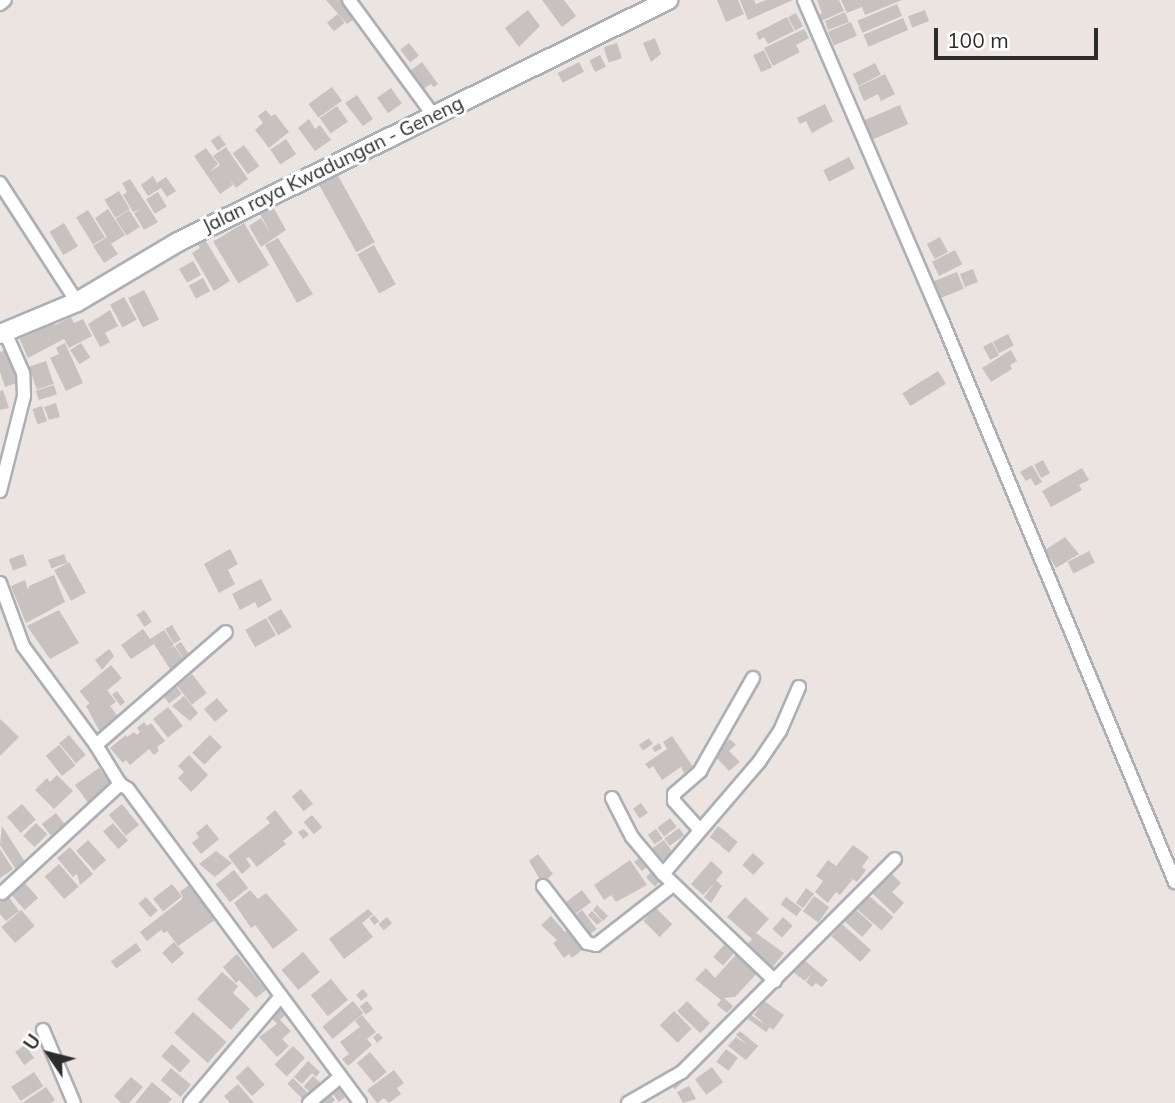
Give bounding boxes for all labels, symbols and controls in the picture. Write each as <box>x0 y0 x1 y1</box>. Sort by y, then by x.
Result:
scale bar <box>937 14 1102 58</box>
text: 100 m <box>947 27 1009 53</box>
street label: Jalan raya Kwadungan - Geneng <box>199 92 467 238</box>
north arrow <box>14 1019 84 1089</box>
text: U <box>18 1029 46 1055</box>

